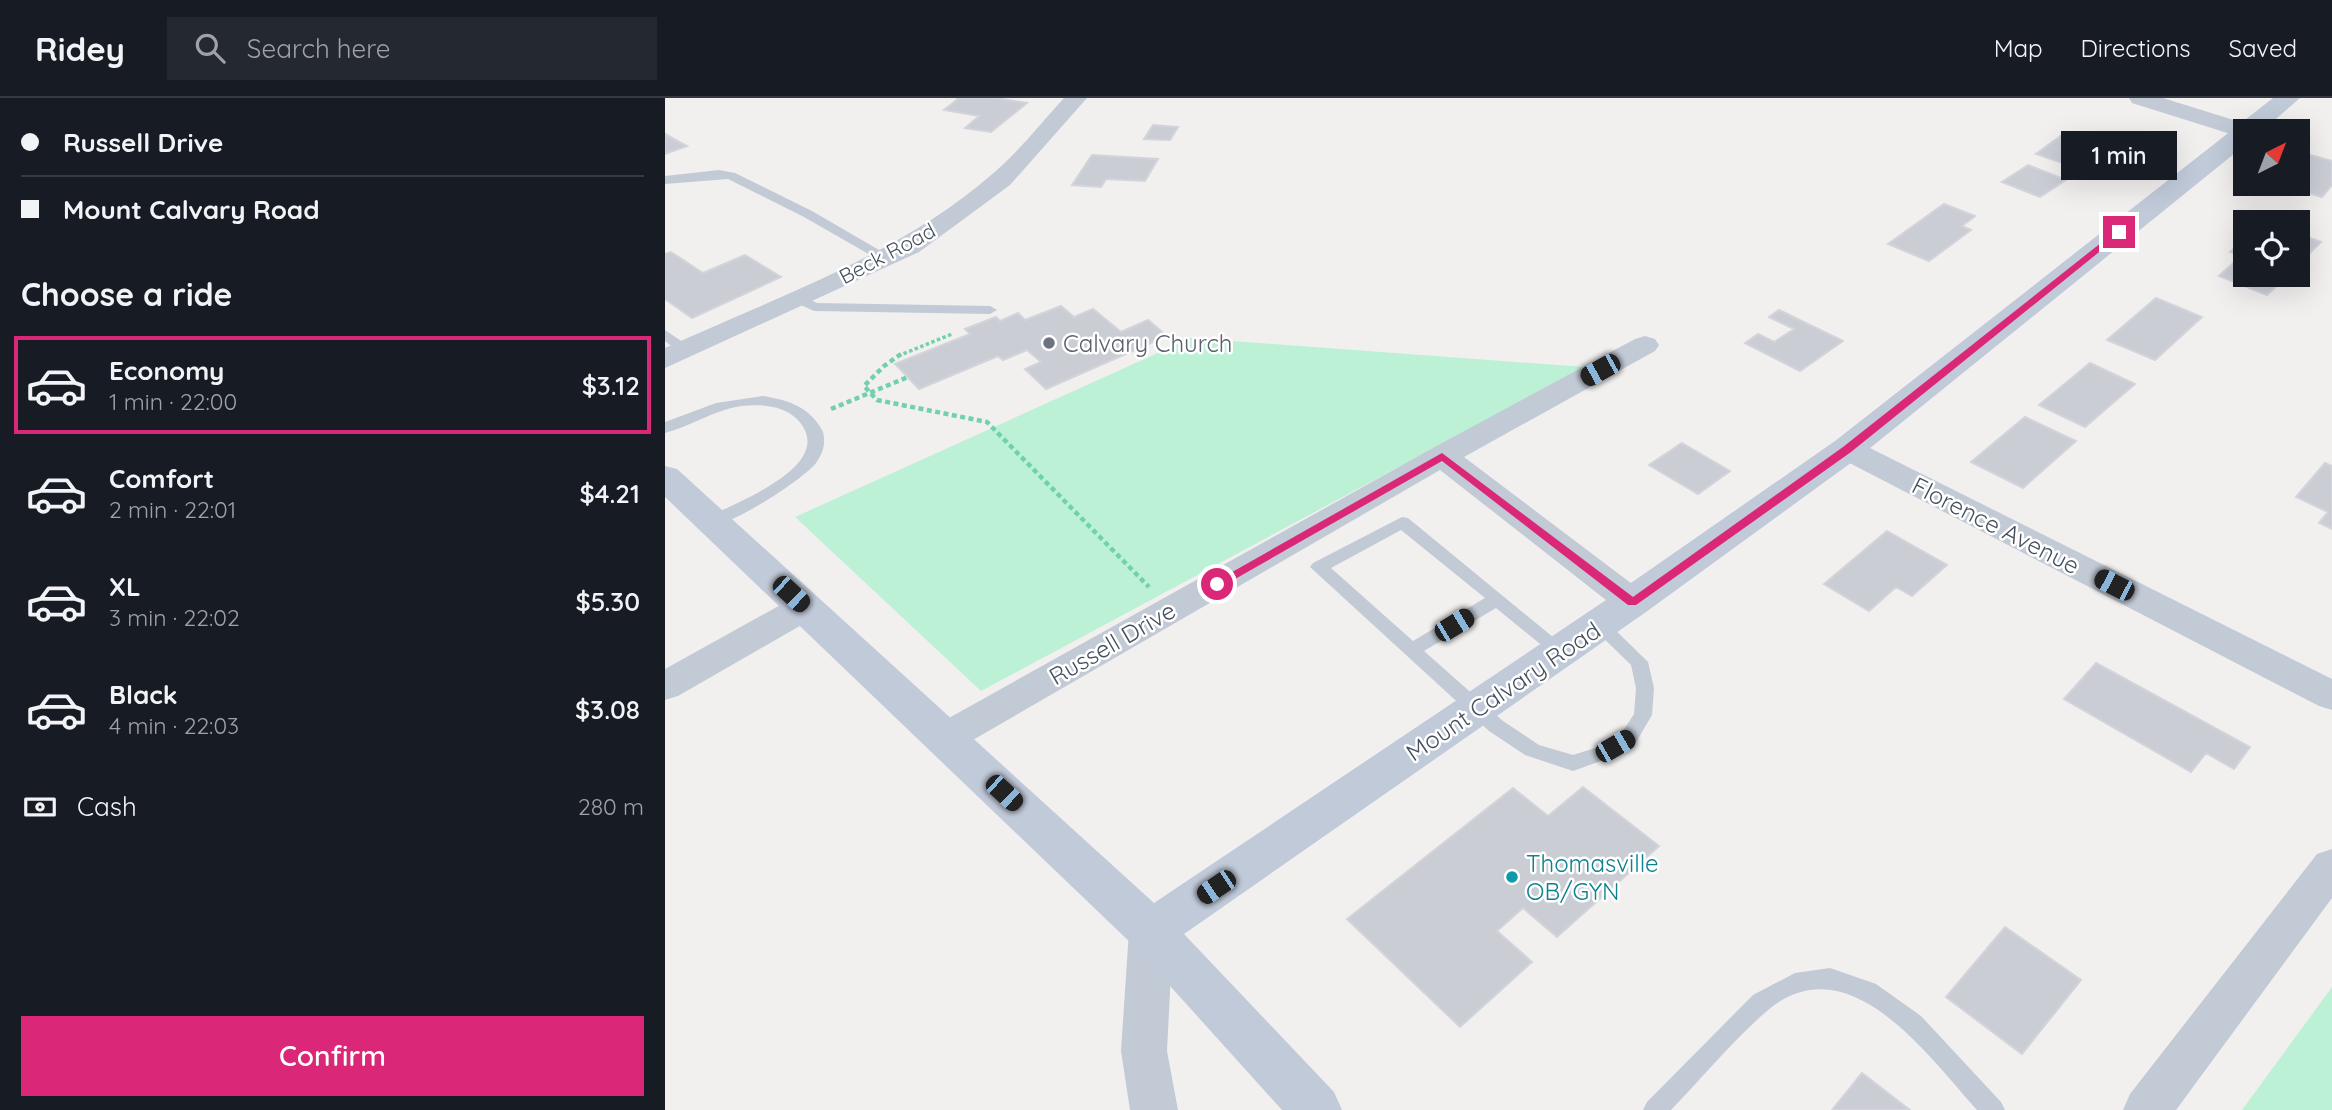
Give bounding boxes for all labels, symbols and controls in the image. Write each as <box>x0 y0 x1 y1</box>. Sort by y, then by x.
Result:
search box <box>167 17 657 80</box>
text: Ridey <box>35 28 125 69</box>
icon: search <box>191 29 229 67</box>
text: Search here <box>247 32 390 65</box>
text: Map <box>1994 33 2043 63</box>
text: Directions <box>2081 33 2191 63</box>
text: Saved <box>2229 33 2297 63</box>
north arrow <box>2233 119 2310 196</box>
map controls <box>2233 119 2310 287</box>
text: Russell Drive <box>63 126 223 159</box>
callout: 1 min <box>2061 130 2177 180</box>
text: 1 min <box>2091 141 2147 170</box>
text: Mount Calvary Road <box>63 193 320 226</box>
button: locate <box>2233 210 2310 287</box>
route end <box>2103 216 2135 248</box>
street label: Beck Road <box>834 217 940 289</box>
text: Choose a ride <box>21 274 233 314</box>
place label: Calvary Church <box>1063 328 1233 358</box>
marker: Calvary Church <box>1041 335 1057 351</box>
car <box>1577 351 1624 389</box>
icon: car <box>25 354 88 417</box>
text: Economy <box>109 354 224 387</box>
text: $3.12 <box>582 369 640 402</box>
text: 1 min · 22:00 <box>109 387 237 416</box>
icon: car <box>25 462 88 525</box>
text: Comfort <box>109 462 214 495</box>
street label: Florence Avenue <box>1907 470 2085 580</box>
text: $4.21 <box>580 477 640 510</box>
text: 2 min · 22:01 <box>109 495 236 524</box>
car <box>2091 566 2138 604</box>
route start <box>1201 568 1233 600</box>
icon: car <box>25 570 88 633</box>
text: XL <box>109 570 141 603</box>
car <box>769 572 814 616</box>
text: $5.30 <box>575 585 640 618</box>
street label: Russell Drive <box>1043 595 1181 691</box>
text: 3 min · 22:02 <box>109 603 240 632</box>
car <box>1431 605 1478 645</box>
street label: Mount Calvary Road <box>1400 615 1606 767</box>
icon: car <box>25 678 88 741</box>
text: Black <box>109 678 178 711</box>
text: $3.08 <box>575 693 640 726</box>
text: 4 min · 22:03 <box>109 711 239 740</box>
car <box>1592 726 1639 766</box>
car <box>982 771 1027 815</box>
icon: cash <box>21 788 59 826</box>
text: Cash <box>77 790 137 823</box>
text: 280 m <box>578 792 644 821</box>
place label: Thomasville OB/GYN <box>1526 848 1659 906</box>
car <box>1193 867 1240 907</box>
marker: Thomasville OB/GYN <box>1504 869 1520 885</box>
button: Confirm <box>21 1016 644 1096</box>

